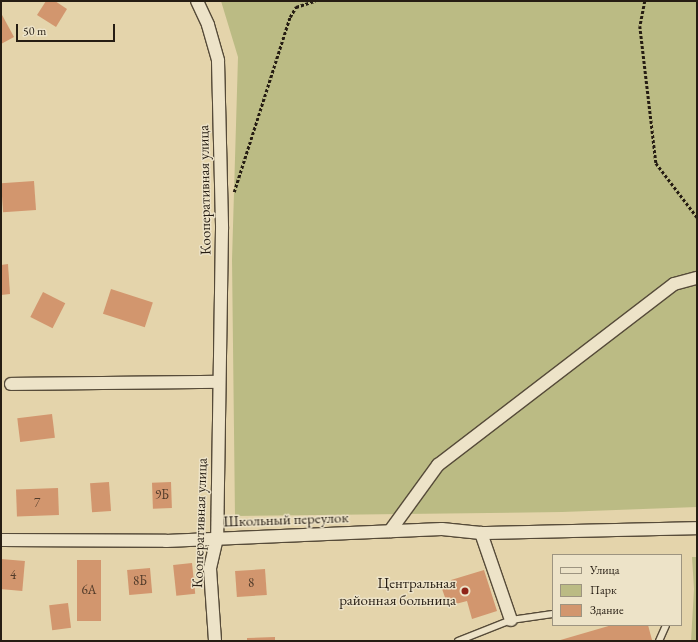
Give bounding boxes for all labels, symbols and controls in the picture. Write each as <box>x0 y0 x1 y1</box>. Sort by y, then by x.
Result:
scale bar <box>18 16 117 42</box>
text: 50 m <box>23 23 46 39</box>
street label: Кооперативная улица <box>194 125 214 255</box>
street label: Кооперативная улица <box>188 458 210 588</box>
house number: 9Б <box>155 487 169 503</box>
house number: 7 <box>34 495 40 511</box>
street label: Школьный переулок <box>223 508 349 530</box>
legend <box>552 554 682 626</box>
text: Улица <box>590 562 620 578</box>
house number: 4 <box>10 567 16 583</box>
house number: 8Б <box>133 573 147 589</box>
place label: Центральная районная больница <box>339 573 456 608</box>
house number: 8 <box>248 575 254 591</box>
house number: 6А <box>81 582 97 598</box>
text: Парк <box>590 582 617 598</box>
marker: Центральная районная больница <box>459 585 471 597</box>
text: Здание <box>590 602 624 618</box>

